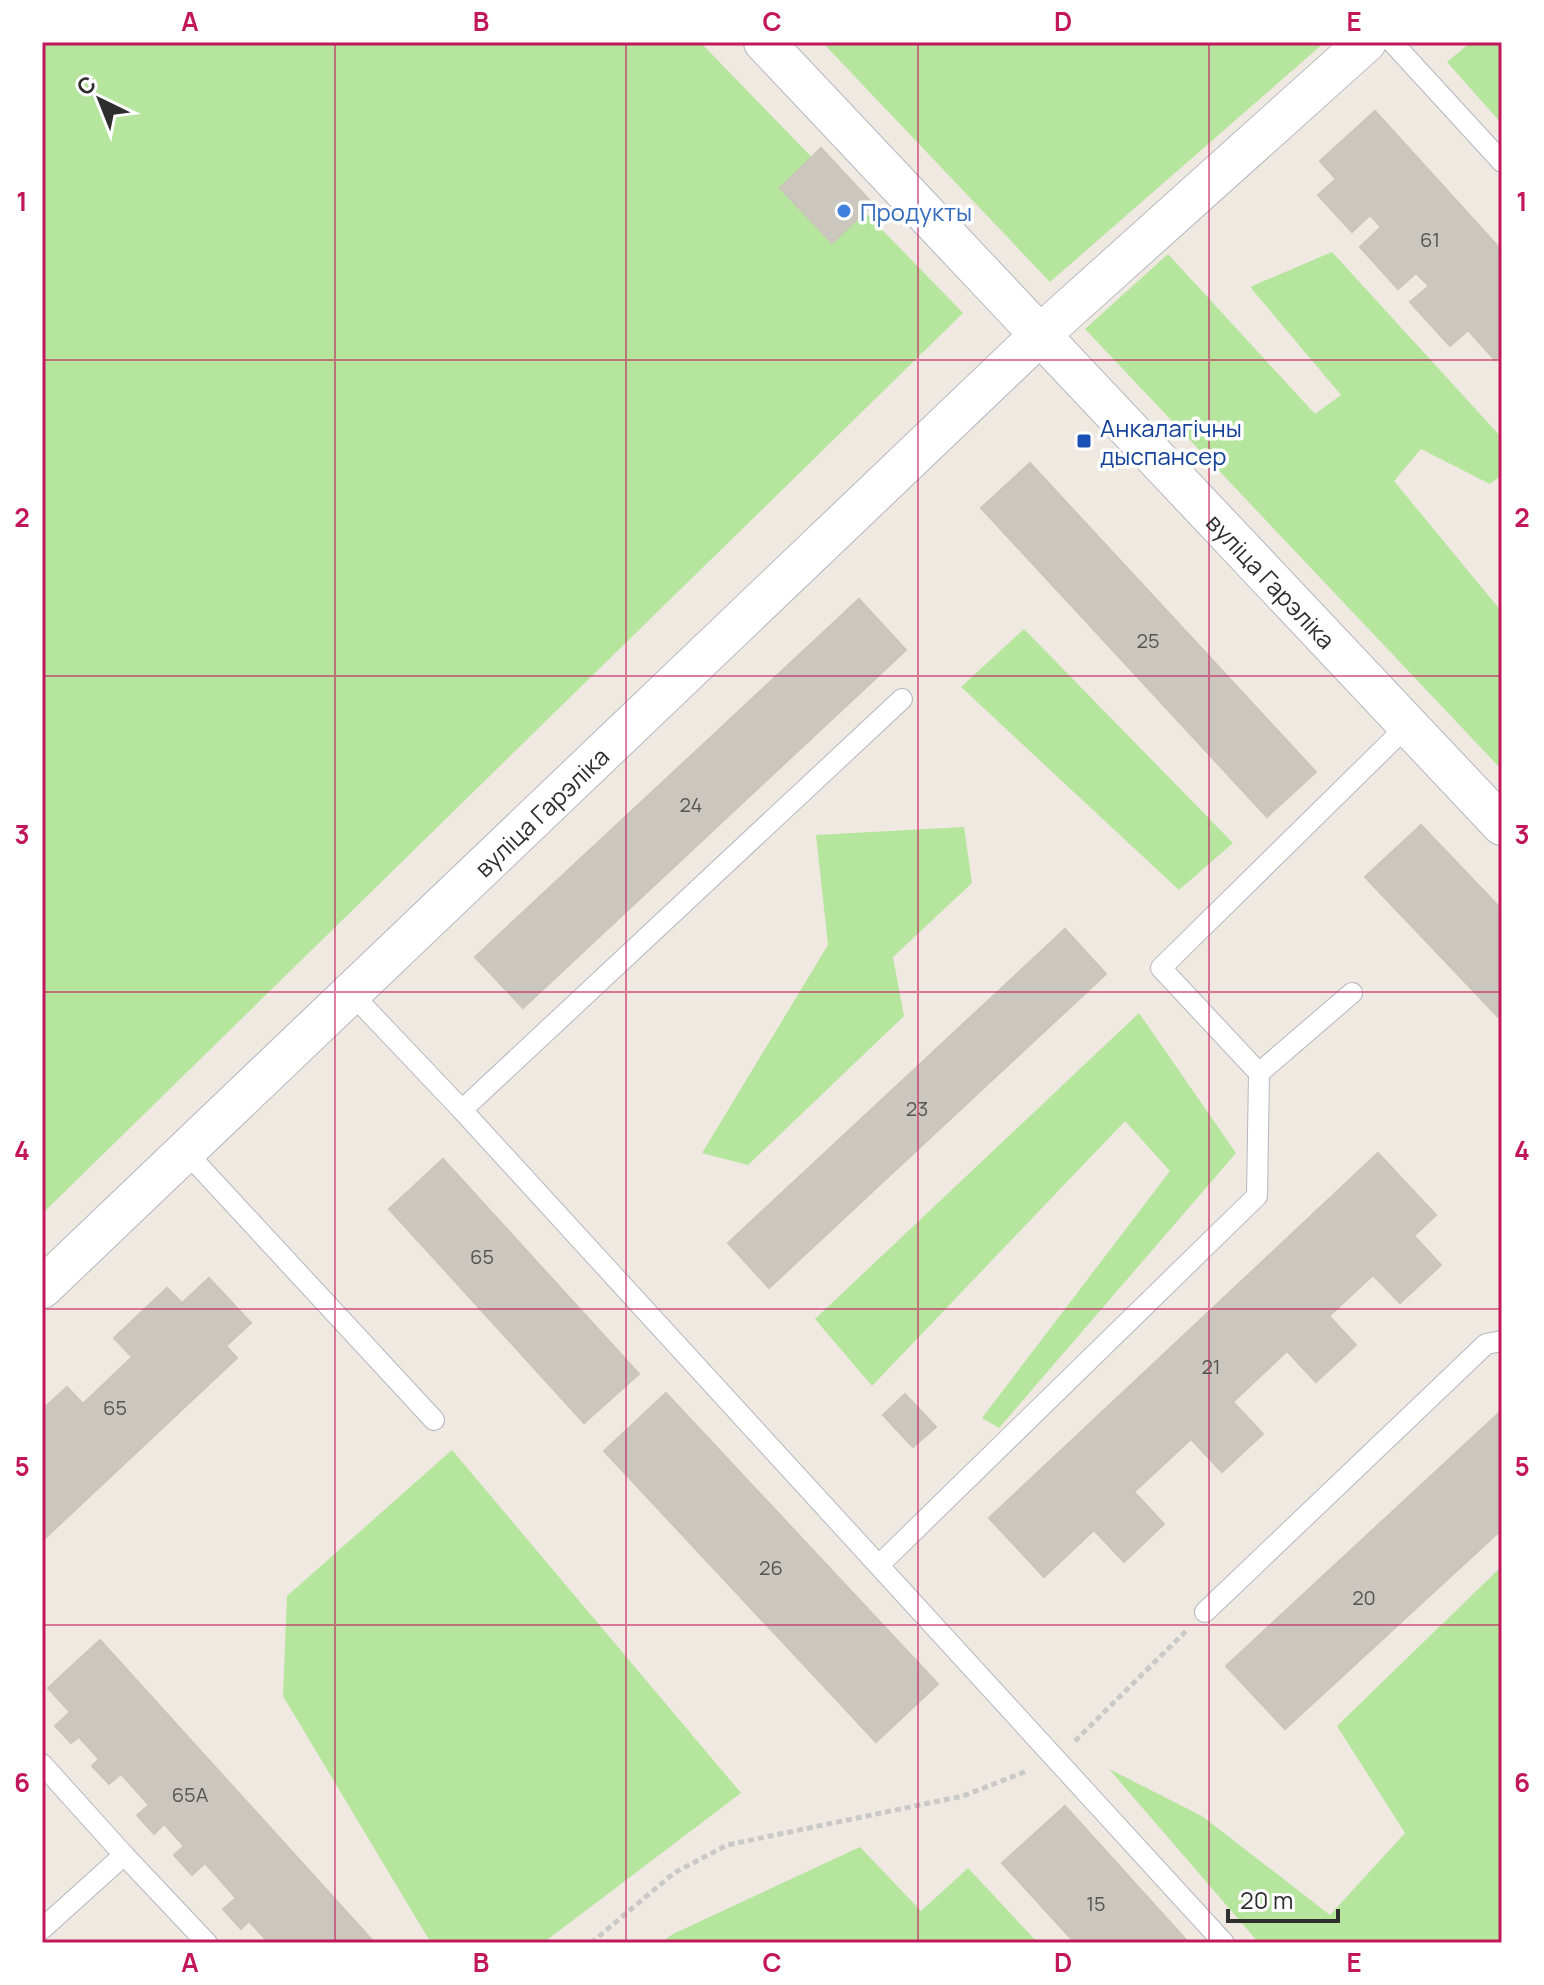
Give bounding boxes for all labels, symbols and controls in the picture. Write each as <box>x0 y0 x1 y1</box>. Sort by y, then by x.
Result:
text: A <box>181 3 199 39</box>
text: B <box>473 3 489 39</box>
text: C <box>762 3 782 39</box>
text: D <box>1054 3 1072 39</box>
text: E <box>1346 3 1362 39</box>
north arrow <box>60 60 140 140</box>
text: С <box>70 69 103 102</box>
text: 1 <box>16 183 28 219</box>
text: 1 <box>1516 183 1528 219</box>
place label: Продукты <box>860 195 972 228</box>
marker: Продукты <box>835 202 853 220</box>
house number: 61 <box>1420 226 1440 253</box>
place label: Анкалагічны дыспансер <box>1100 411 1242 472</box>
marker: Анкалагічны дыспансер <box>1075 432 1093 450</box>
text: 2 <box>14 499 30 535</box>
text: 2 <box>1514 499 1530 535</box>
street label: вуліца Гарэліка <box>1200 506 1343 655</box>
house number: 25 <box>1137 627 1159 654</box>
street label: вуліца Гарэліка <box>467 739 615 883</box>
house number: 24 <box>680 791 702 818</box>
text: 3 <box>14 816 30 852</box>
text: 3 <box>1514 816 1530 852</box>
house number: 23 <box>906 1095 928 1122</box>
text: 4 <box>14 1132 30 1168</box>
text: 4 <box>1514 1132 1530 1168</box>
house number: 65 <box>470 1243 494 1270</box>
house number: 21 <box>1201 1353 1221 1380</box>
house number: 65 <box>103 1394 127 1421</box>
text: 5 <box>14 1448 30 1484</box>
text: 5 <box>1514 1448 1530 1484</box>
house number: 26 <box>759 1554 783 1581</box>
house number: 20 <box>1352 1584 1376 1611</box>
text: 6 <box>14 1764 30 1800</box>
text: 6 <box>1514 1764 1530 1800</box>
house number: 65А <box>172 1781 209 1808</box>
scale bar <box>1228 1873 1338 1923</box>
text: 20 m <box>1240 1883 1293 1916</box>
house number: 15 <box>1086 1890 1106 1917</box>
text: A <box>181 1944 199 1980</box>
text: B <box>473 1944 489 1980</box>
text: C <box>762 1944 782 1980</box>
text: D <box>1054 1944 1072 1980</box>
text: E <box>1346 1944 1362 1980</box>

